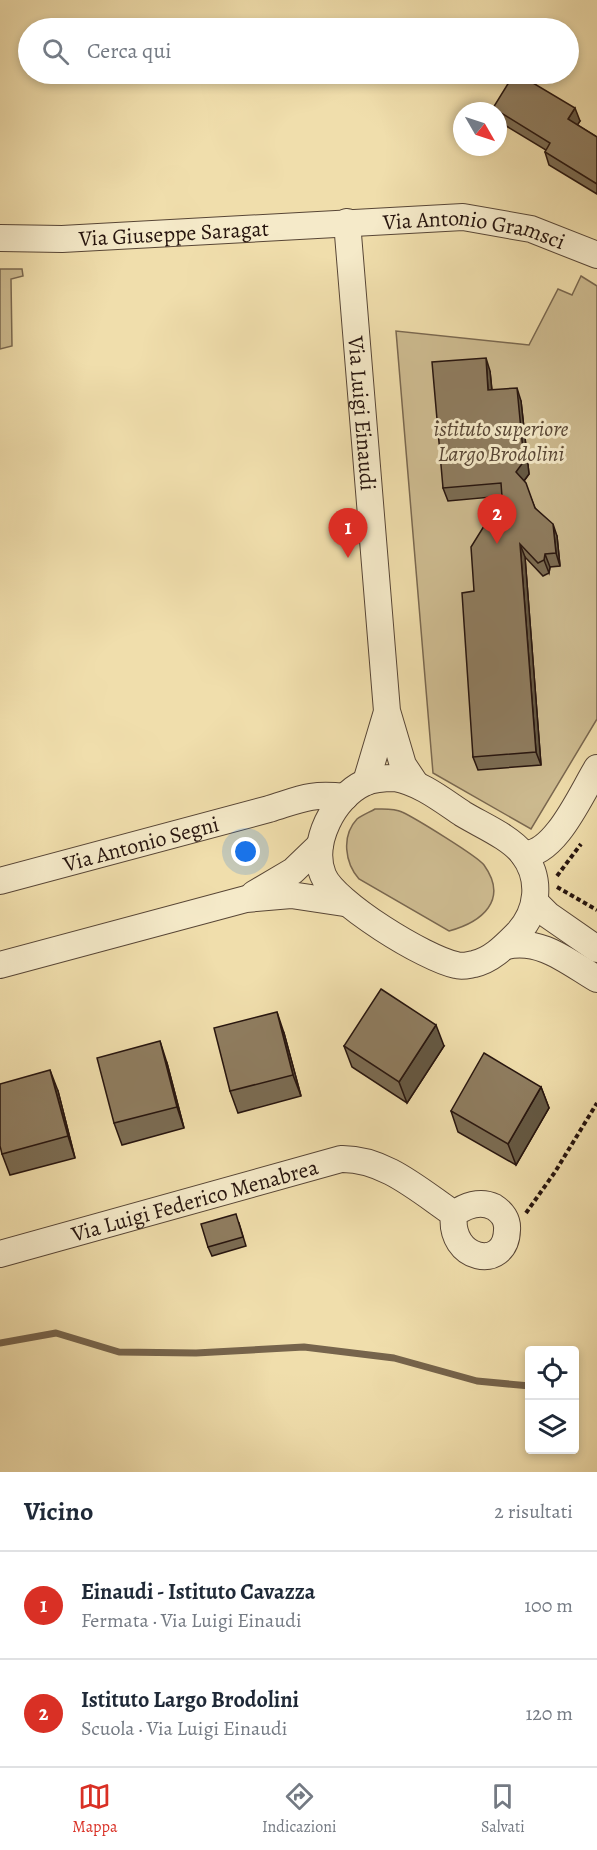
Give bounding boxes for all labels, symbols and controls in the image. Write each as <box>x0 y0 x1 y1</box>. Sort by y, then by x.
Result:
search box <box>18 18 579 84</box>
icon: search <box>39 35 72 68</box>
text: Cerca qui <box>87 36 172 66</box>
north arrow <box>453 102 507 156</box>
street label: Via Antonio Gramsci <box>381 203 570 257</box>
street label: Via Giuseppe Saragat <box>77 214 270 254</box>
street label: Via Luigi Einaudi <box>340 334 383 492</box>
park label: istituto superiore Largo Brodolini <box>433 414 569 469</box>
pin: 2 <box>478 494 516 544</box>
pin: 1 <box>328 508 368 558</box>
street label: Via Antonio Segni <box>59 809 222 880</box>
your location <box>231 837 260 866</box>
street label: Via Luigi Federico Menabrea <box>67 1152 322 1250</box>
map controls <box>525 1346 579 1454</box>
button: locate <box>525 1346 579 1400</box>
button: layers <box>525 1400 579 1454</box>
text: Vicino <box>24 1494 93 1529</box>
text: 2 risultati <box>494 1498 573 1525</box>
text: Einaudi - Istituto Cavazza <box>81 1577 315 1607</box>
text: 1 <box>40 1592 47 1619</box>
text: 100 m <box>524 1592 573 1619</box>
text: Fermata · Via Luigi Einaudi <box>81 1607 302 1634</box>
text: Istituto Largo Brodolini <box>81 1685 299 1715</box>
text: 2 <box>39 1700 48 1727</box>
text: 120 m <box>525 1700 573 1727</box>
text: Scuola · Via Luigi Einaudi <box>81 1715 287 1742</box>
tab: Mappa <box>72 1780 117 1838</box>
tab: Indicazioni <box>262 1780 337 1838</box>
tab: Salvati <box>481 1780 525 1838</box>

